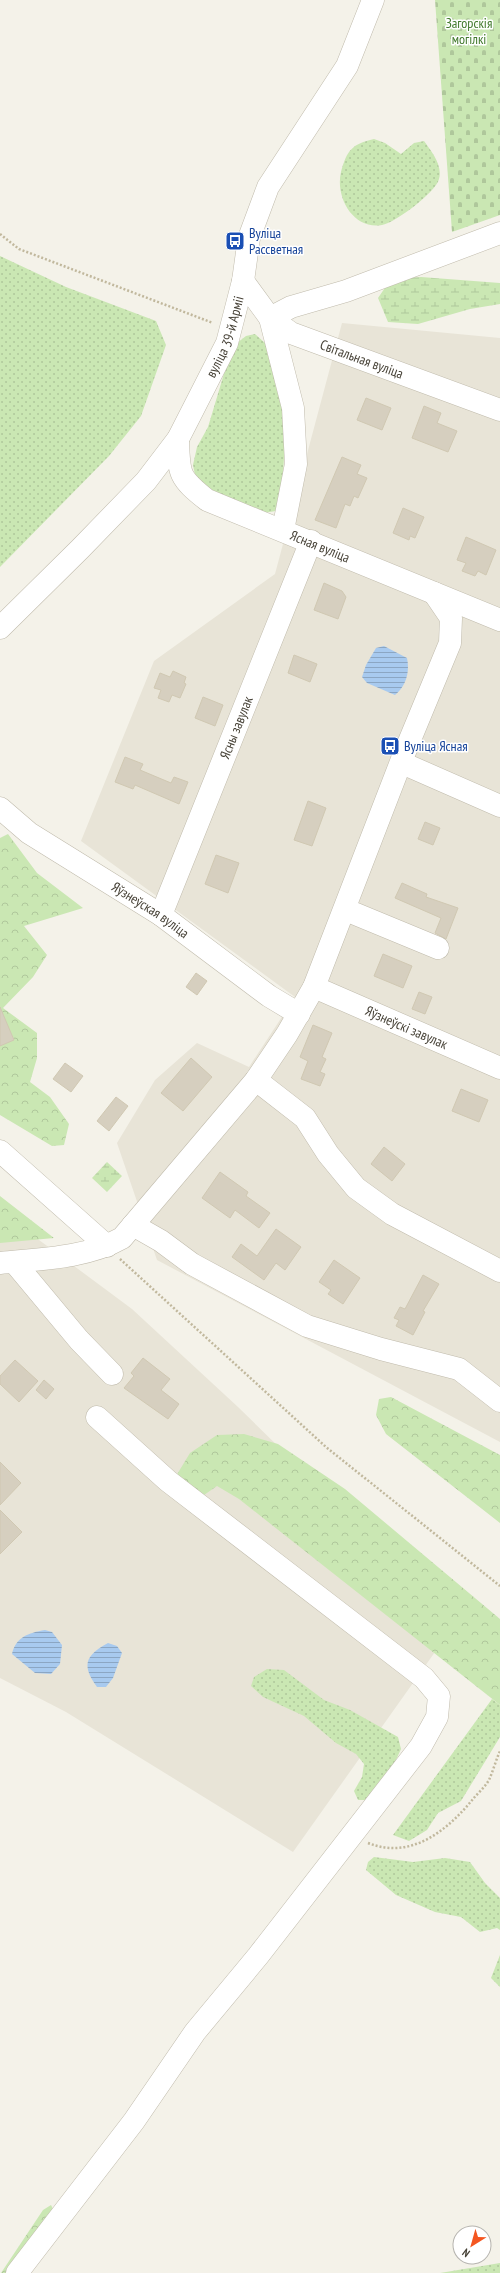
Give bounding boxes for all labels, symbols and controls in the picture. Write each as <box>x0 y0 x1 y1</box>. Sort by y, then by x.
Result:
park label: Загорскія могілкі <box>446 14 492 48</box>
place label: Вуліца Рассветная <box>249 224 303 258</box>
bus stop icon: Вуліца Рассветная <box>224 230 246 252</box>
street label: вуліца 39-й Арміі <box>202 294 248 381</box>
street label: Світальная вуліца <box>318 335 406 383</box>
street label: Ясная вуліца <box>288 526 353 567</box>
street label: Ясны завулак <box>216 693 257 762</box>
bus stop icon: Вуліца Ясная <box>379 735 401 757</box>
place label: Вуліца Ясная <box>404 737 468 755</box>
street label: Яўзнеўская вуліца <box>108 878 193 942</box>
street label: Яўзнеўскі завулак <box>363 1002 451 1053</box>
north arrow <box>452 2225 492 2265</box>
text: N <box>459 2246 473 2260</box>

